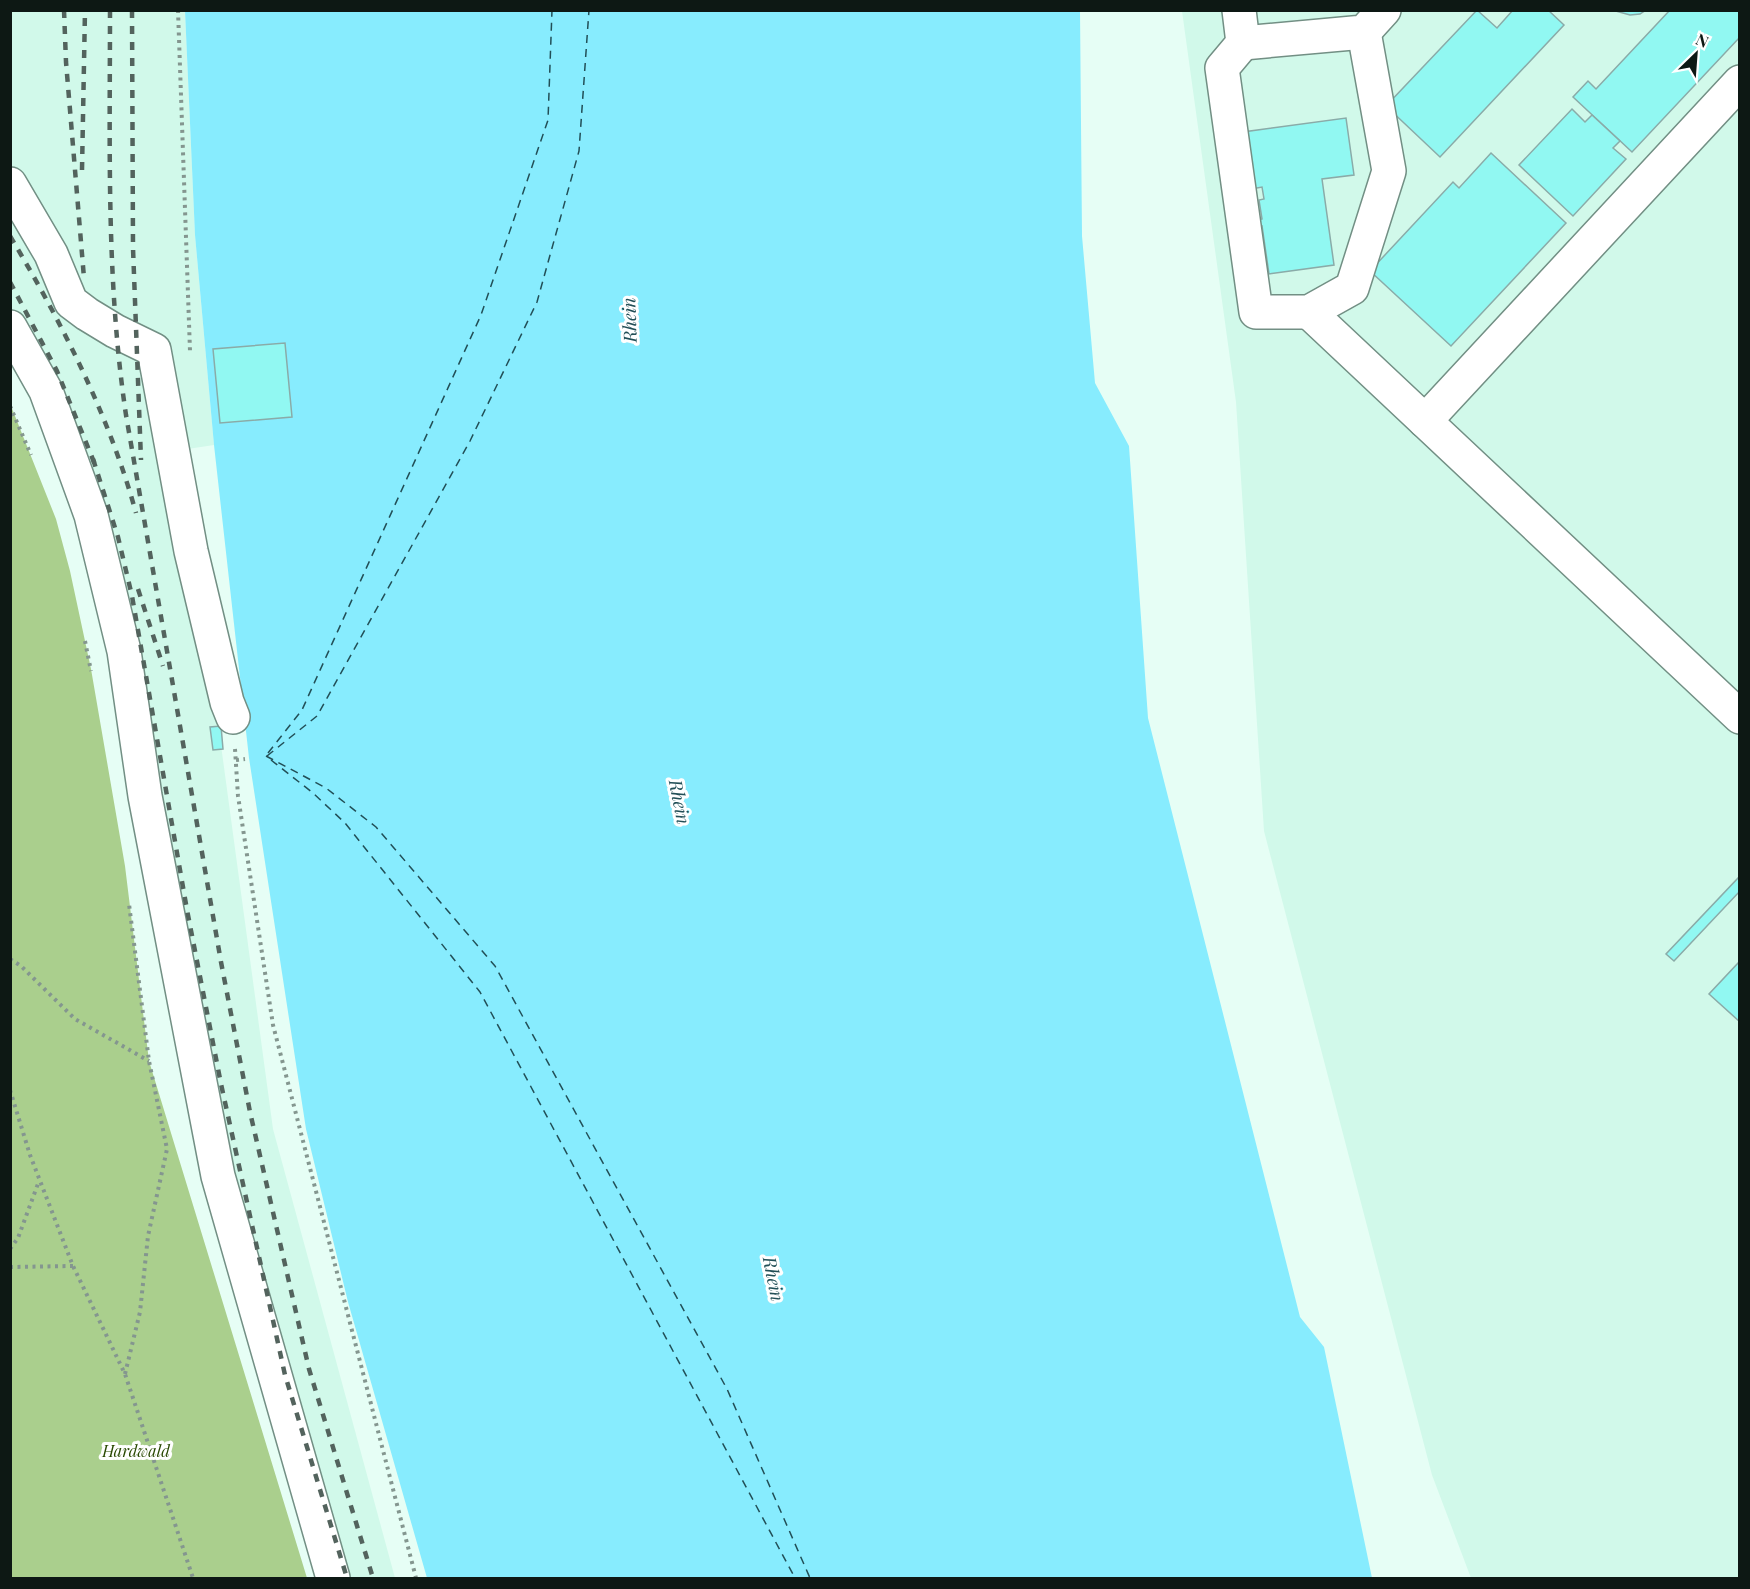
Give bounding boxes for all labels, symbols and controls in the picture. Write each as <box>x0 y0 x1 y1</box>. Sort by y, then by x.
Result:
north arrow <box>1666 24 1726 84</box>
text: N <box>1693 28 1713 52</box>
water label: Rhein <box>616 297 642 344</box>
water label: Rhein <box>664 776 696 826</box>
water label: Rhein <box>758 1253 790 1303</box>
park label: Hardwald <box>101 1440 171 1461</box>

